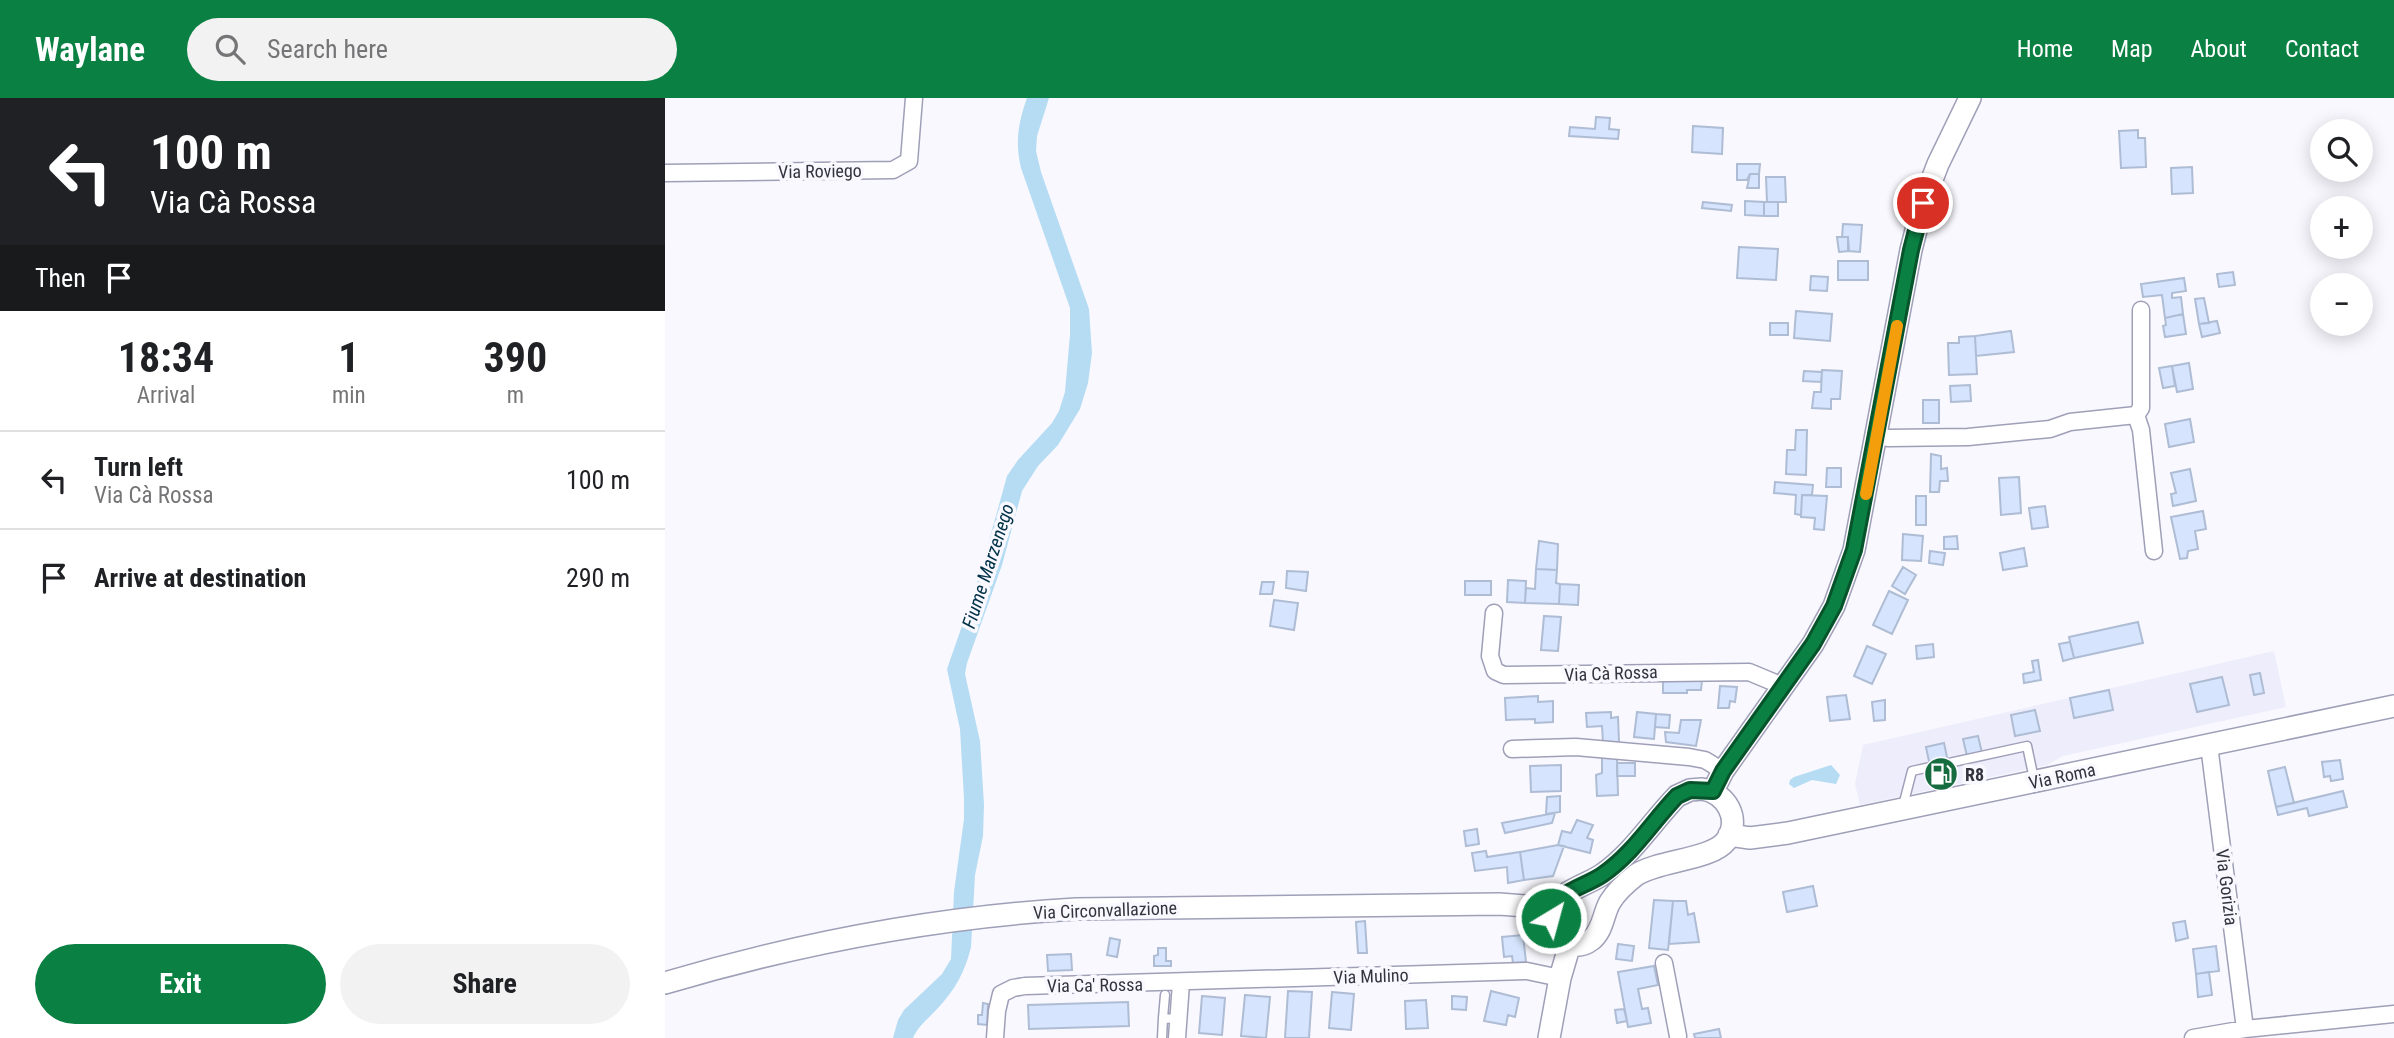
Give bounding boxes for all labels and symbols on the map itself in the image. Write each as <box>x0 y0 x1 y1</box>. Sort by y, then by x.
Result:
street label: Via Roviego <box>778 160 862 182</box>
pin <box>1893 173 1953 233</box>
water label: Fiume Marzenego <box>957 501 1019 631</box>
street label: Via Cà Rossa <box>1564 661 1658 685</box>
fuel station icon: R8 <box>1922 755 1960 793</box>
street label: Via Roma <box>2027 759 2097 793</box>
place label: R8 <box>1965 764 1984 785</box>
street label: Via Gorizia <box>2212 848 2242 926</box>
position arrow <box>1514 881 1588 955</box>
street label: Via Circonvallazione <box>1033 897 1177 923</box>
street label: Via Mulino <box>1333 964 1409 988</box>
street label: Via Ca' Rossa <box>1047 974 1143 996</box>

